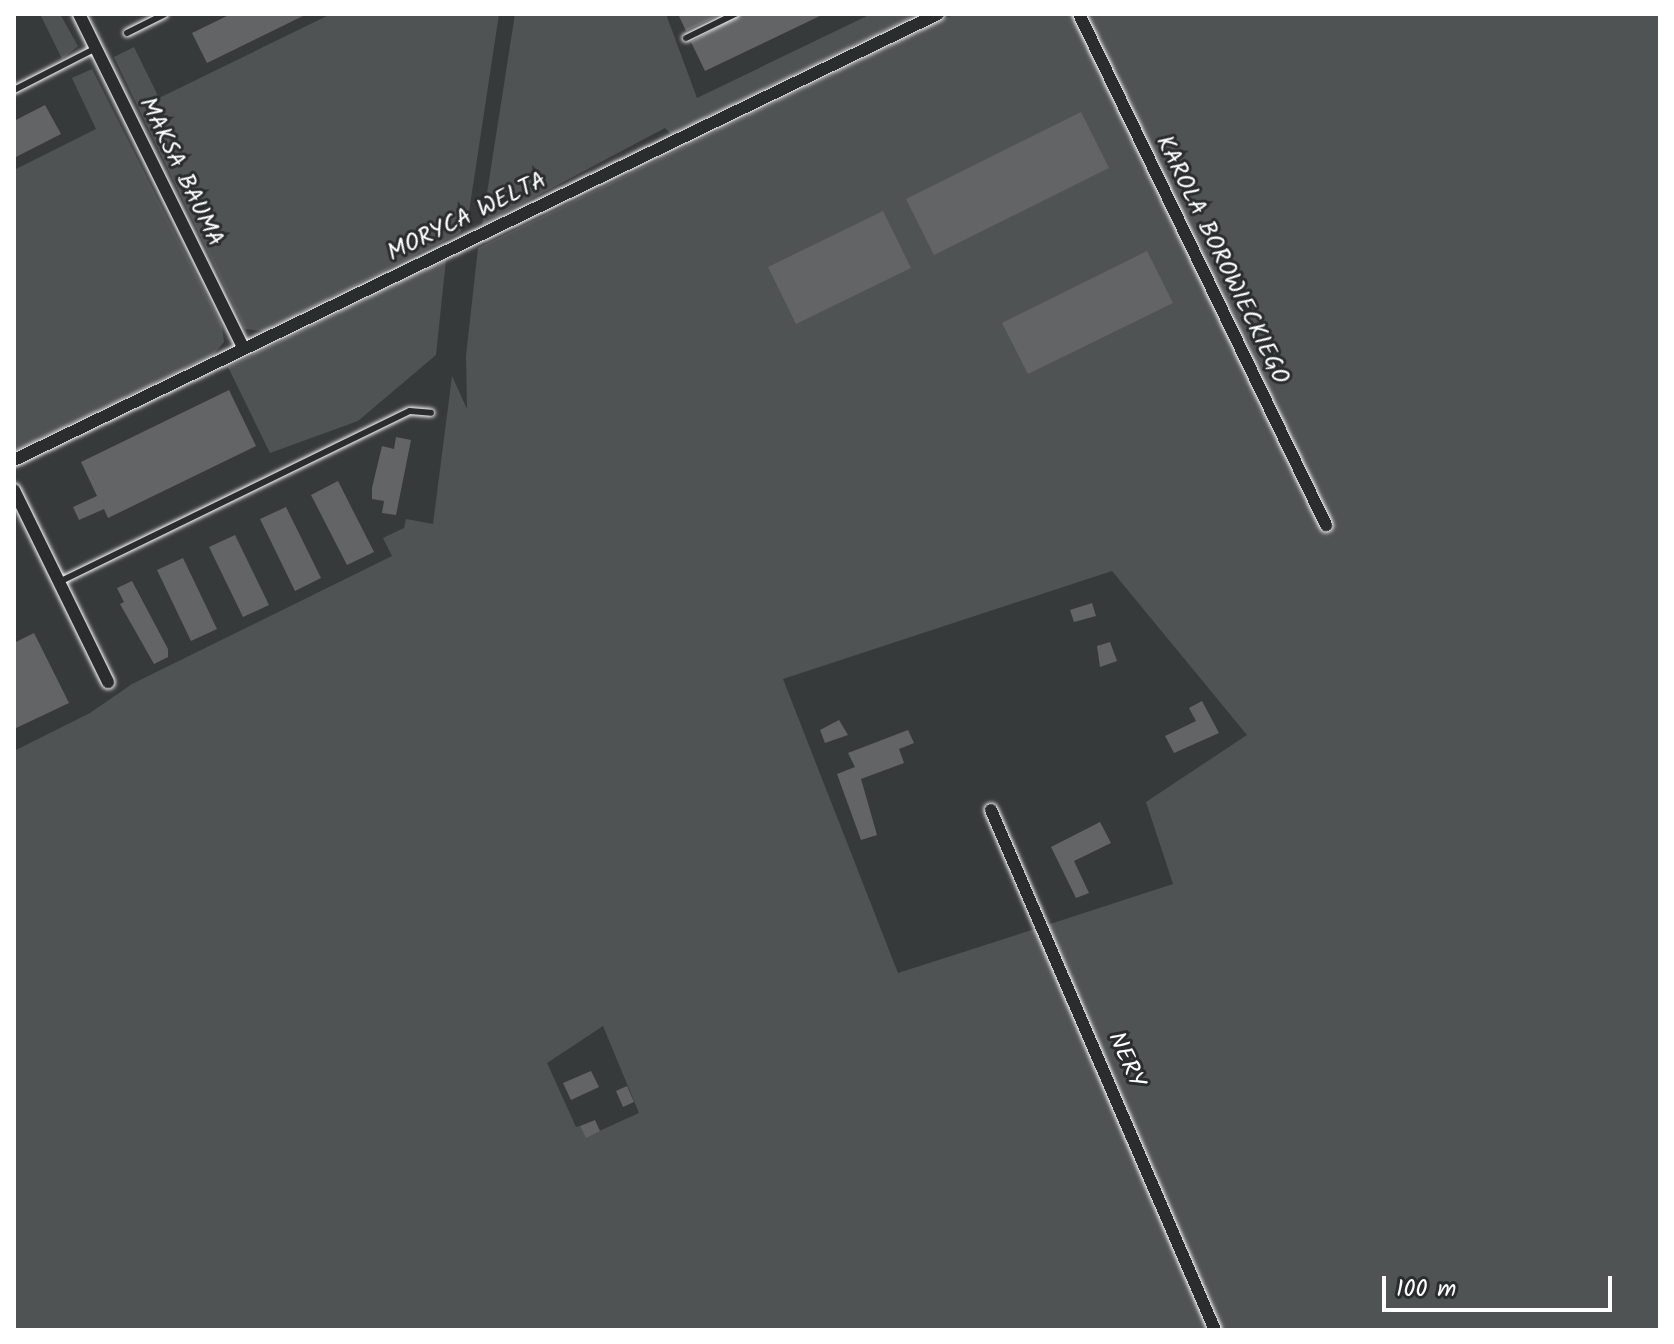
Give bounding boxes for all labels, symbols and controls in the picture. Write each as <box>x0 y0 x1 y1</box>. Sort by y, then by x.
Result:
street label: MAKSA BAUMA <box>132 93 230 251</box>
street label: KAROLA BOROWIECKIEGO <box>1149 131 1295 389</box>
street label: MORYCA WELTA <box>383 166 551 268</box>
street label: NERY <box>1101 1028 1151 1092</box>
scale bar <box>1386 1260 1616 1310</box>
text: 100 m <box>1396 1270 1456 1309</box>

